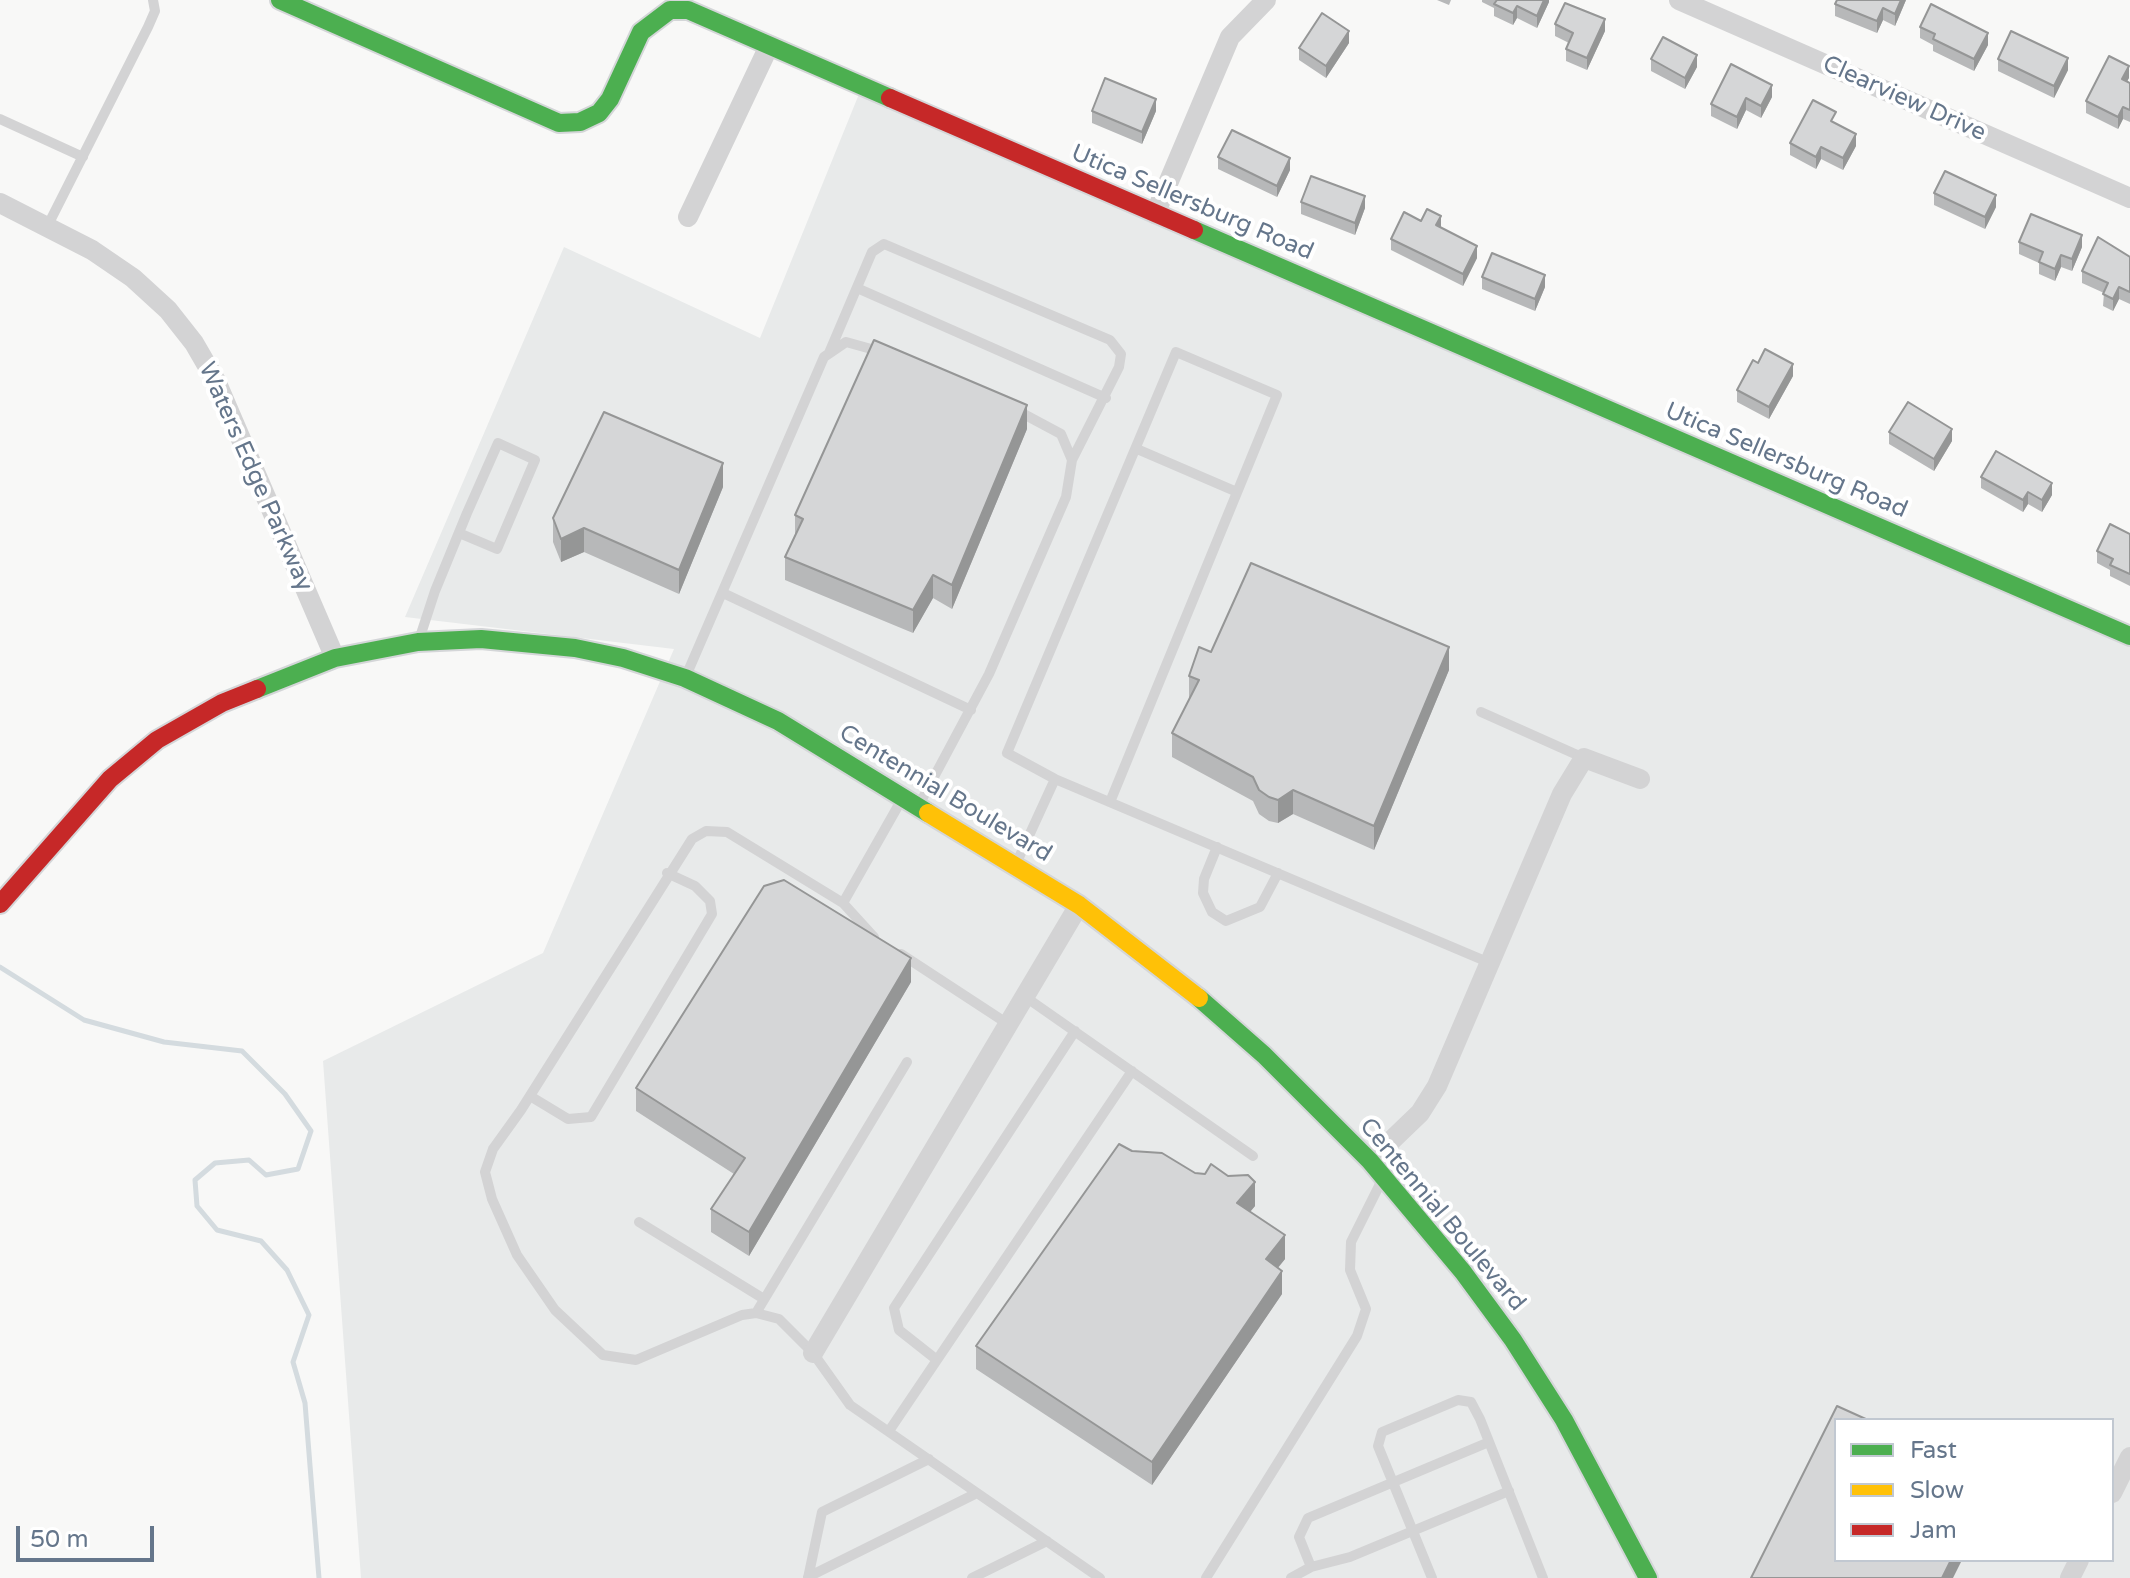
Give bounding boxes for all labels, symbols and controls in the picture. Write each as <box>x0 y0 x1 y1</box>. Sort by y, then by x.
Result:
street label: Clearview Drive <box>1818 50 1990 148</box>
street label: Utica Sellersburg Road <box>1066 139 1318 267</box>
street label: Waters Edge Parkway <box>192 358 318 596</box>
street label: Utica Sellersburg Road <box>1660 397 1912 525</box>
street label: Centennial Boulevard <box>833 719 1057 869</box>
street label: Centennial Boulevard <box>1353 1113 1531 1317</box>
legend <box>1834 1418 2114 1562</box>
text: Fast <box>1910 1436 1957 1465</box>
text: Slow <box>1910 1476 1964 1505</box>
scale bar <box>20 1510 158 1560</box>
text: Jam <box>1910 1516 1957 1545</box>
text: 50 m <box>30 1525 88 1554</box>

